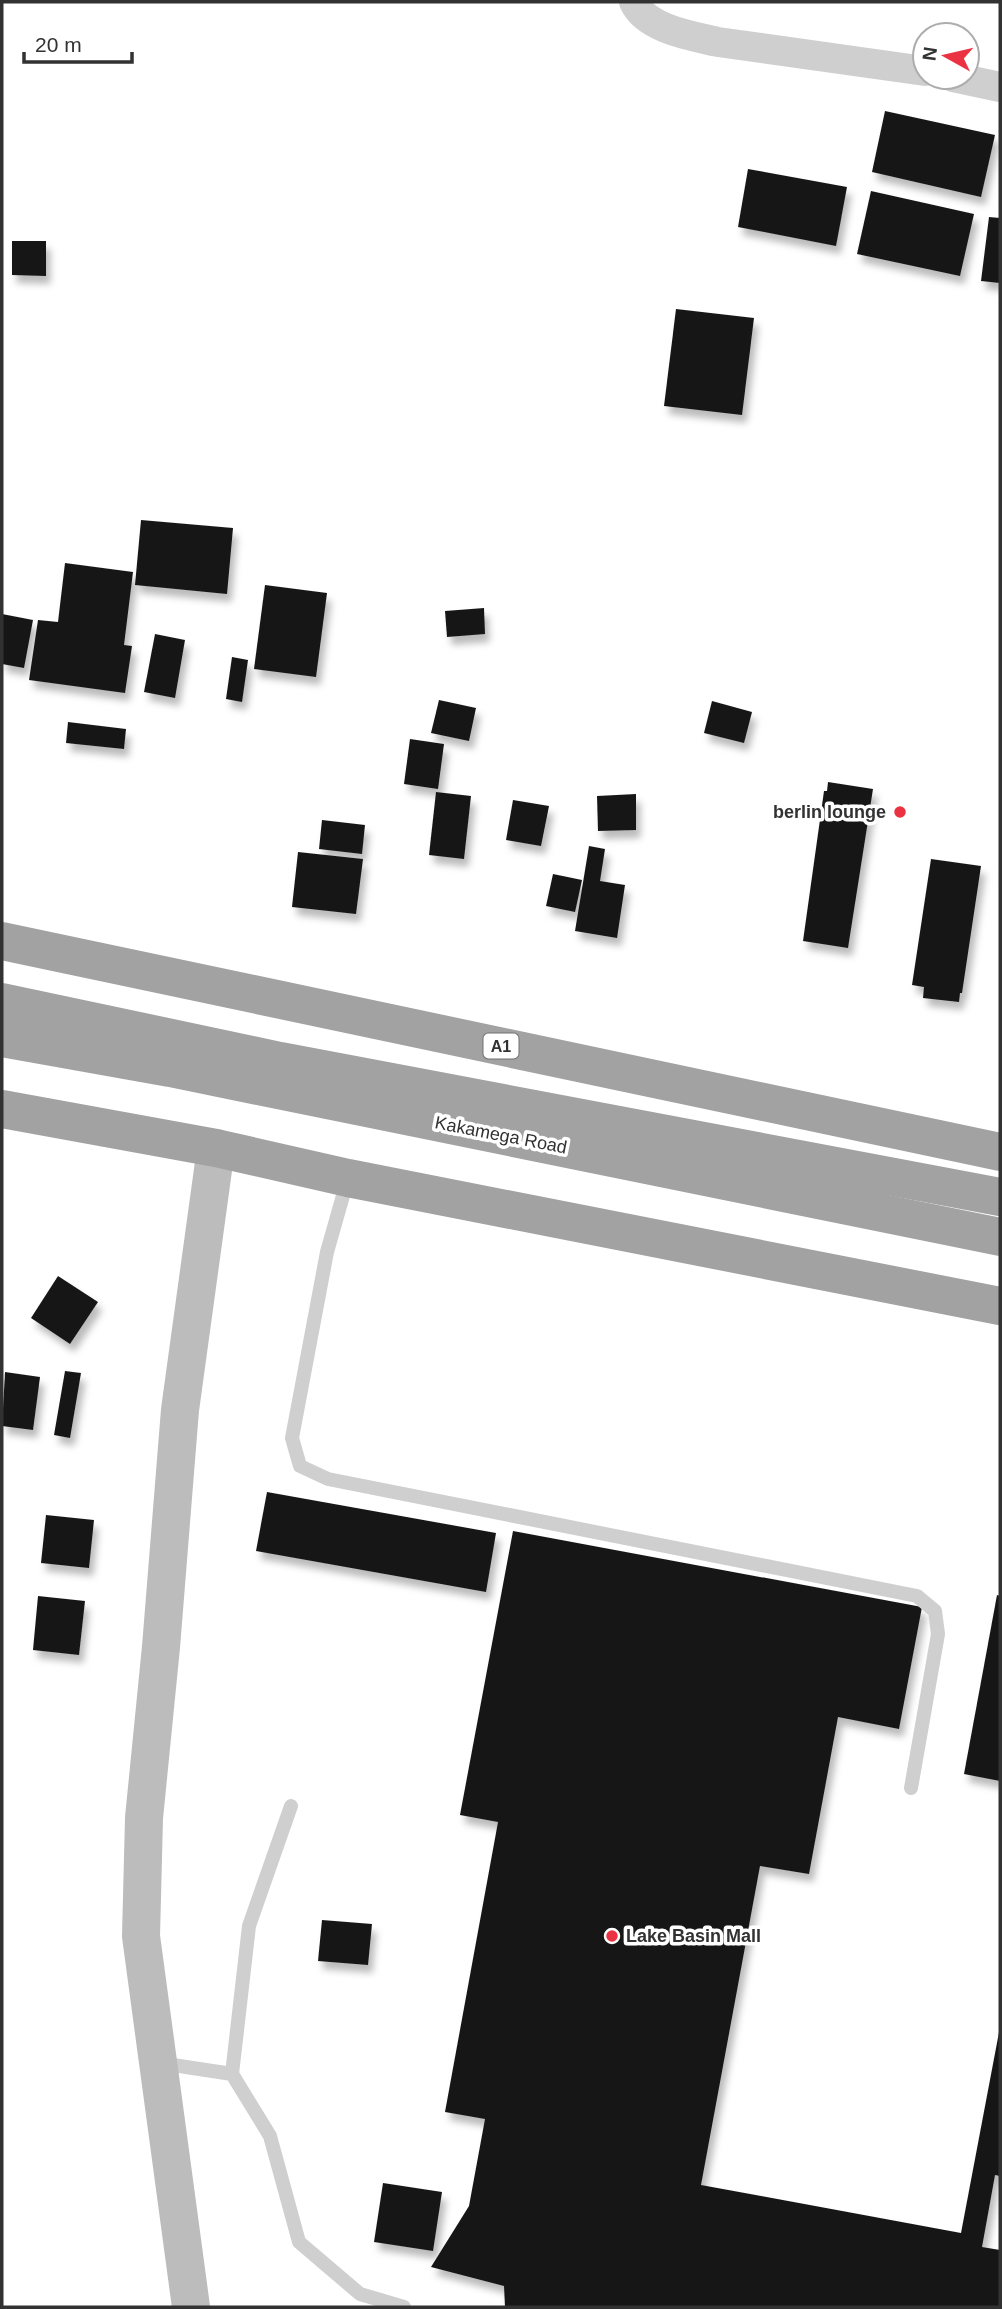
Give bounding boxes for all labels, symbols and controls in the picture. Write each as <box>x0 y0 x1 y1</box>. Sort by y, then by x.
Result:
scale bar <box>24 21 133 65</box>
north arrow <box>911 21 981 91</box>
text: 20 m <box>35 33 82 56</box>
text: N <box>918 45 941 62</box>
place label: berlin lounge <box>773 802 886 822</box>
marker: berlin lounge <box>892 804 908 820</box>
road number: A1 <box>484 1034 518 1058</box>
street label: Kakamega Road <box>433 1112 569 1158</box>
place label: Lake Basin Mall <box>626 1926 761 1946</box>
marker: Lake Basin Mall <box>604 1928 620 1944</box>

